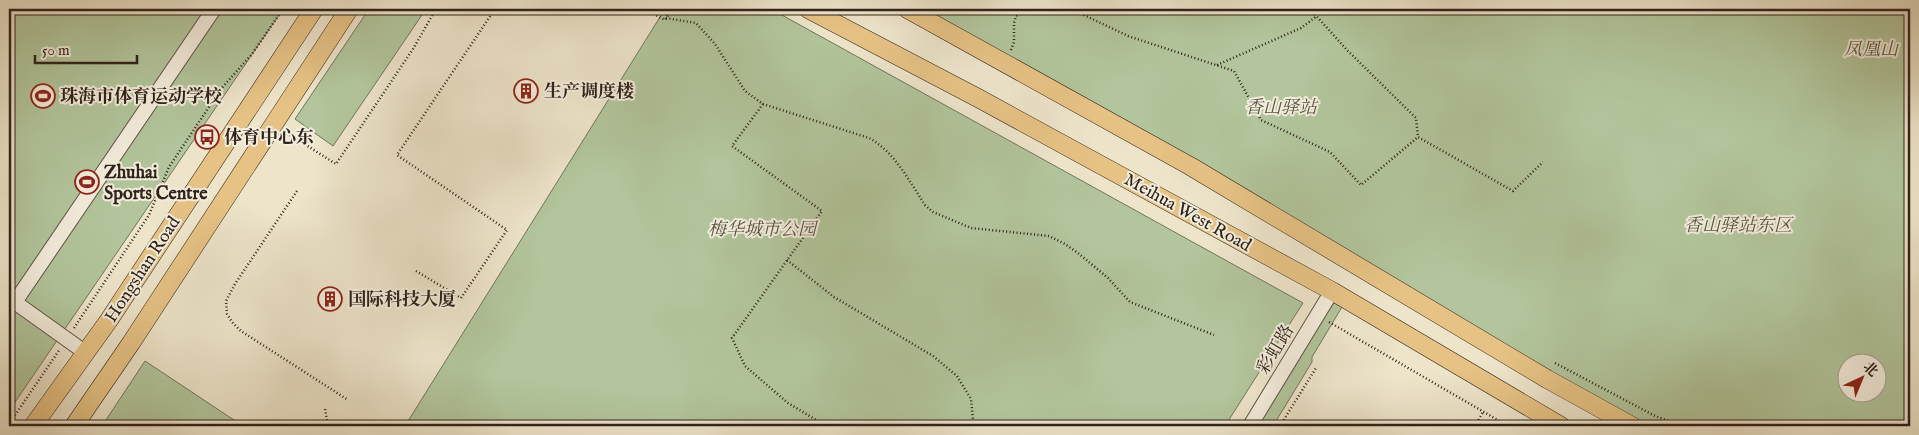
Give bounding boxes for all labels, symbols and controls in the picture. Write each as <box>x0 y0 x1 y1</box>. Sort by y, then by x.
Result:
scale bar <box>35 32 138 64</box>
park label: 凤凰山 <box>1844 39 1900 62</box>
text: 50 m <box>42 41 70 60</box>
building icon: 生产调度楼 <box>513 78 539 104</box>
place label: 生产调度楼 <box>544 81 634 104</box>
sports icon: 珠海市体育运动学校 <box>30 83 56 109</box>
place label: 珠海市体育运动学校 <box>60 86 222 109</box>
park label: 香山驿站 <box>1245 97 1319 120</box>
bus stop icon: 体育中心东 <box>194 124 220 150</box>
place label: 体育中心东 <box>224 127 314 150</box>
place label: Zhuhai Sports Centre <box>104 162 208 206</box>
sports icon: Zhuhai Sports Centre <box>74 169 100 195</box>
street label: Meihua West Road <box>1120 169 1255 258</box>
street label: Hongshan Road <box>100 212 186 327</box>
park label: 香山驿站东区 <box>1684 215 1794 238</box>
park label: 梅华城市公园 <box>708 219 819 242</box>
building icon: 国际科技大厦 <box>317 286 343 312</box>
place label: 国际科技大厦 <box>348 289 456 312</box>
street label: 彩虹路 <box>1253 321 1300 379</box>
north arrow <box>1836 352 1886 402</box>
text: 北 <box>1859 358 1882 381</box>

